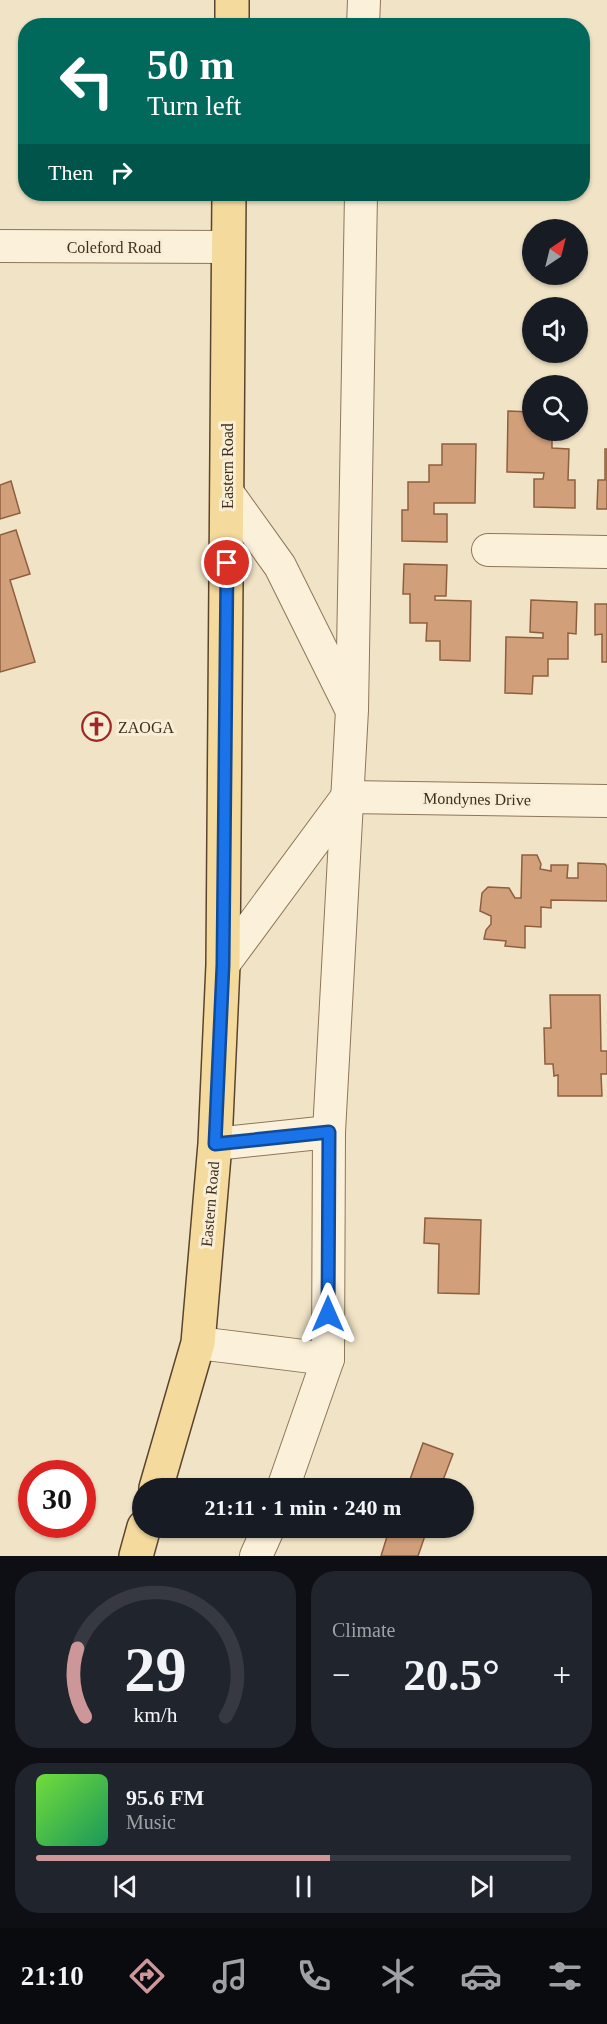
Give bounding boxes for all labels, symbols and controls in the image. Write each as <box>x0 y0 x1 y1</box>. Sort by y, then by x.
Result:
icon: left <box>48 42 126 120</box>
text: 50 m <box>147 42 235 88</box>
text: Turn left <box>147 91 241 121</box>
icon: right <box>105 156 138 189</box>
text: Then <box>48 160 93 185</box>
north arrow <box>522 219 588 285</box>
map controls <box>522 219 588 441</box>
street label: Coleford Road <box>67 239 161 256</box>
button: sound <box>522 297 588 363</box>
button: search <box>522 375 588 441</box>
street label: Eastern Road <box>219 423 236 509</box>
pin <box>201 537 252 588</box>
icon: arrive <box>210 546 243 579</box>
church icon: ZAOGA <box>81 711 113 743</box>
place label: ZAOGA <box>118 719 174 736</box>
street label: Mondynes Drive <box>423 790 531 809</box>
street label: Eastern Road <box>198 1161 222 1247</box>
position arrow <box>296 1282 360 1346</box>
speed limit sign: 30 <box>18 1460 96 1538</box>
text: 21:11 · 1 min · 240 m <box>205 1495 401 1520</box>
text: Climate <box>332 1619 395 1641</box>
text: 29 <box>124 1635 187 1704</box>
text: 20.5° <box>403 1650 500 1700</box>
text: − <box>332 1657 351 1693</box>
text: + <box>552 1657 571 1693</box>
text: km/h <box>133 1703 178 1727</box>
text: 95.6 FM <box>126 1785 204 1810</box>
text: Music <box>126 1811 176 1833</box>
icon: previous <box>109 1870 142 1903</box>
icon: pause <box>287 1870 320 1903</box>
icon: next <box>465 1870 498 1903</box>
icon: directions <box>126 1955 168 1997</box>
icon: music <box>209 1955 251 1997</box>
icon: phone <box>293 1955 335 1997</box>
icon: climate <box>377 1955 419 1997</box>
icon: car <box>460 1955 502 1997</box>
icon: filters <box>544 1955 586 1997</box>
text: 21:10 <box>21 1961 84 1991</box>

